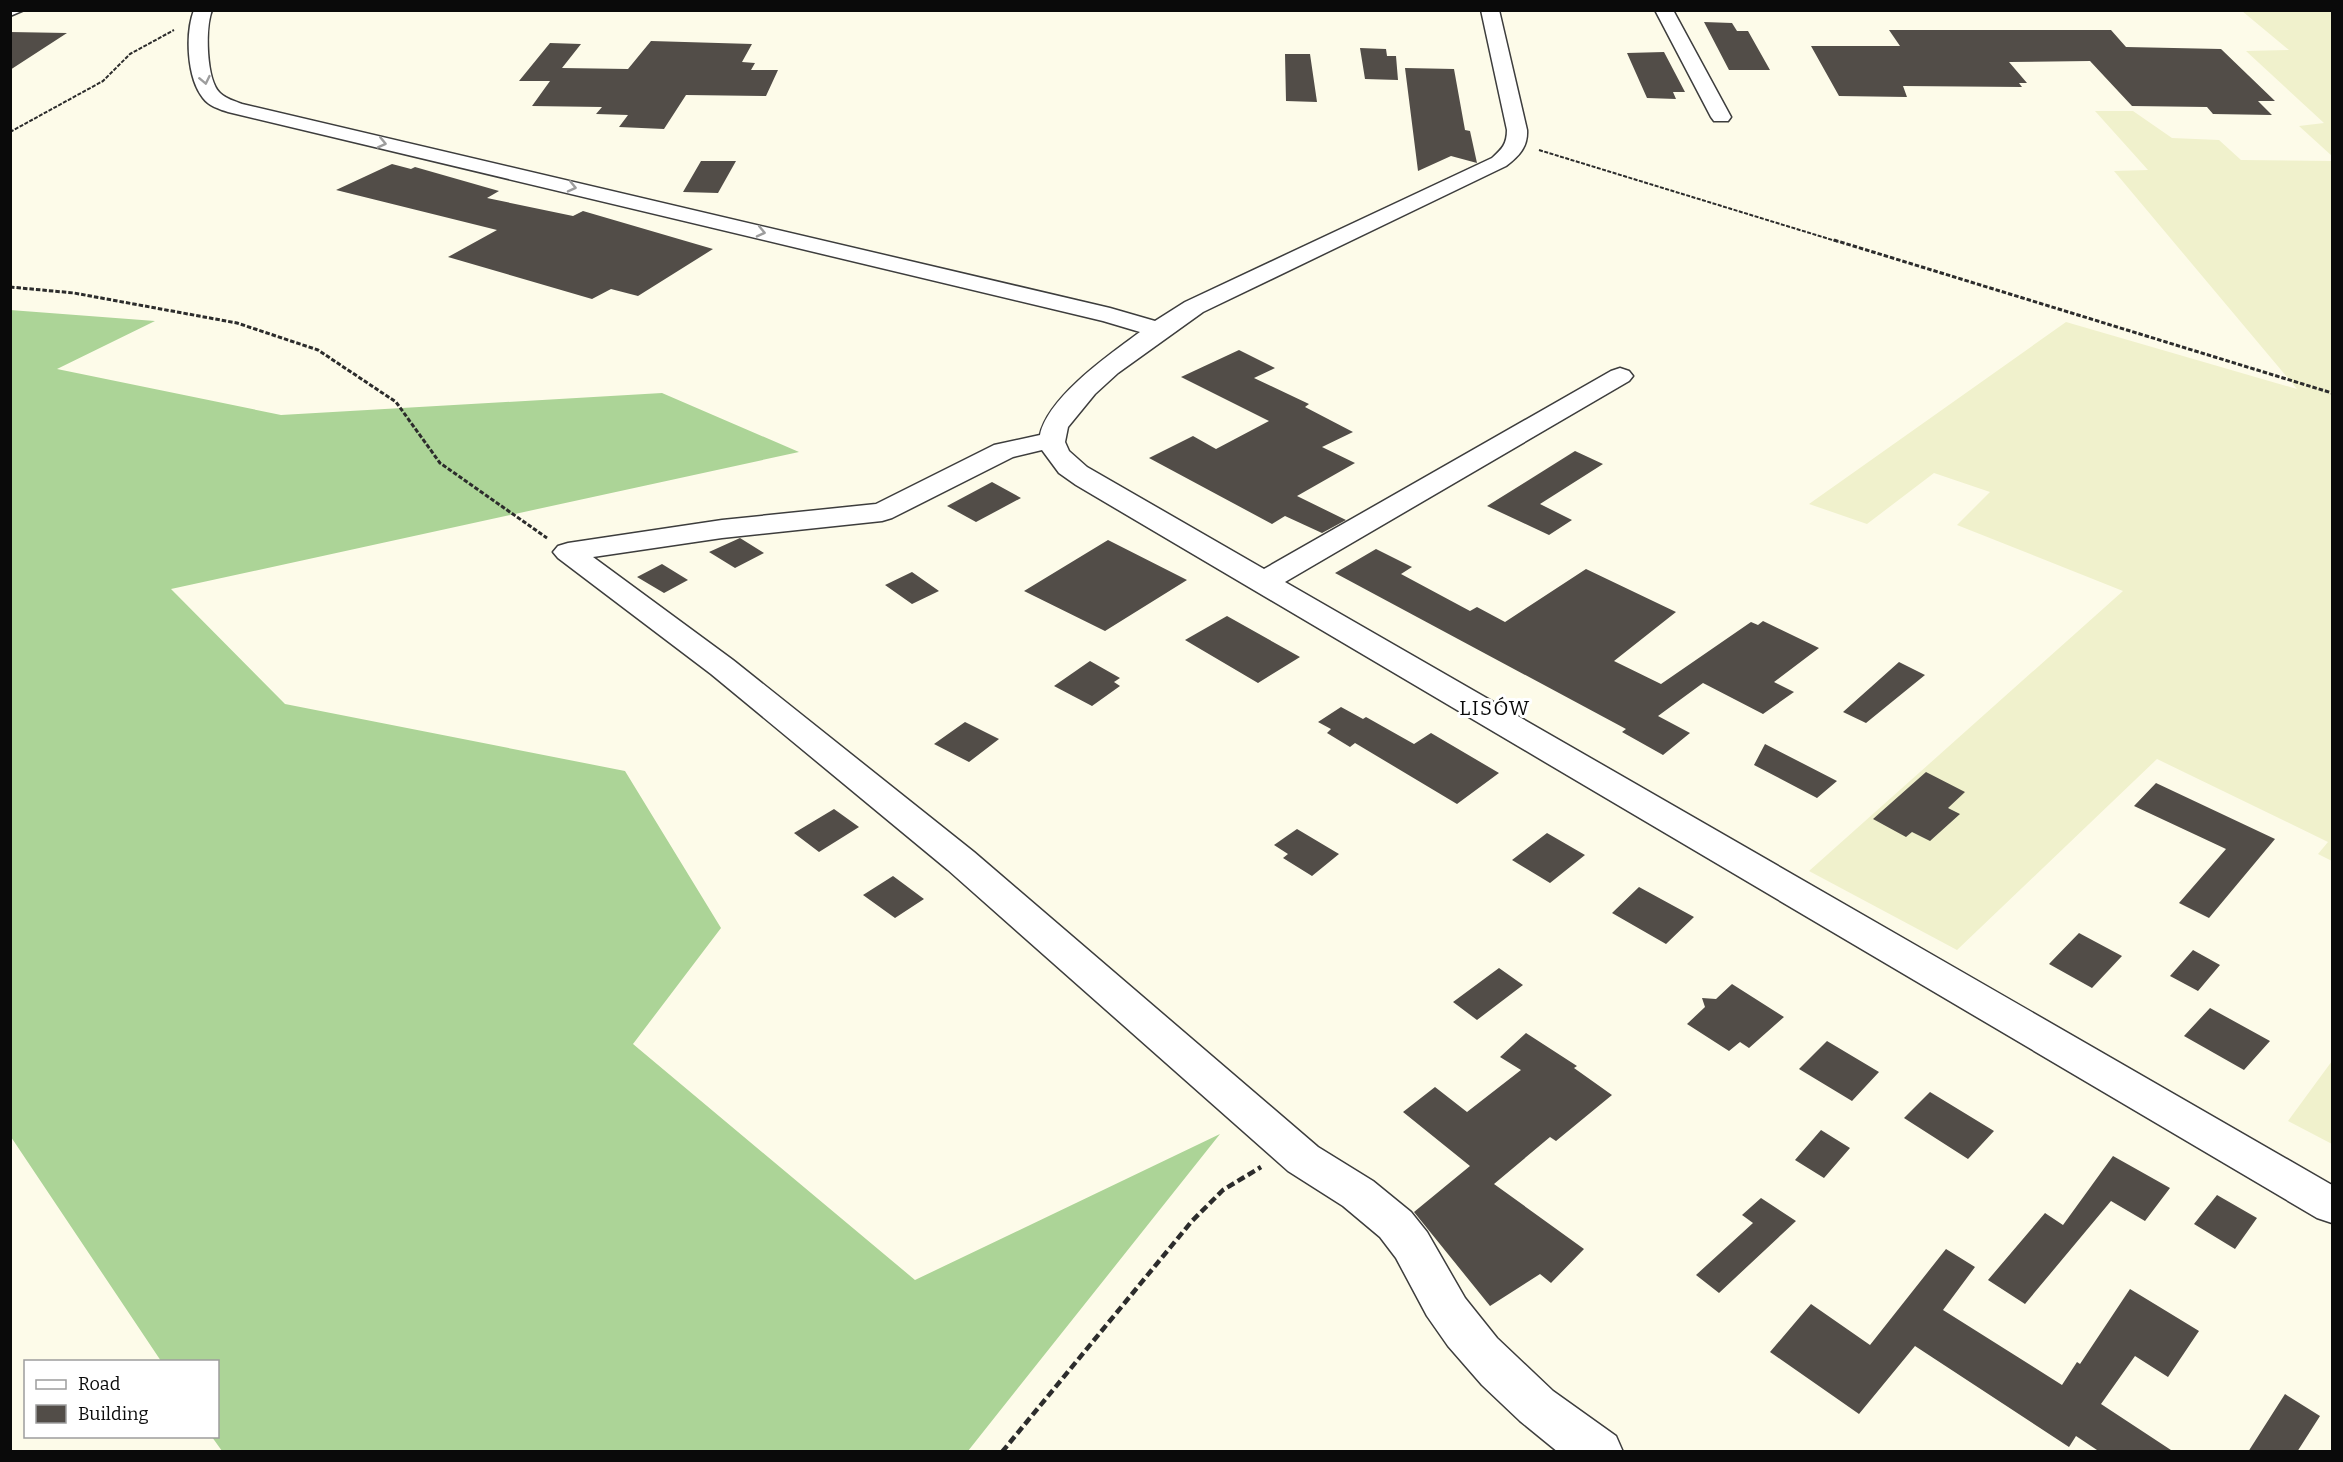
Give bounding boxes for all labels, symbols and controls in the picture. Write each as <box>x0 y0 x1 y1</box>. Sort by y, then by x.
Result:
one-way arrow <box>198 75 211 85</box>
one-way arrow <box>376 136 386 149</box>
one-way arrow <box>566 180 576 193</box>
one-way arrow <box>756 225 766 238</box>
district label: LISÓW <box>1459 696 1531 720</box>
legend <box>24 1360 219 1438</box>
text: Road <box>78 1373 121 1395</box>
text: Building <box>78 1403 149 1425</box>

